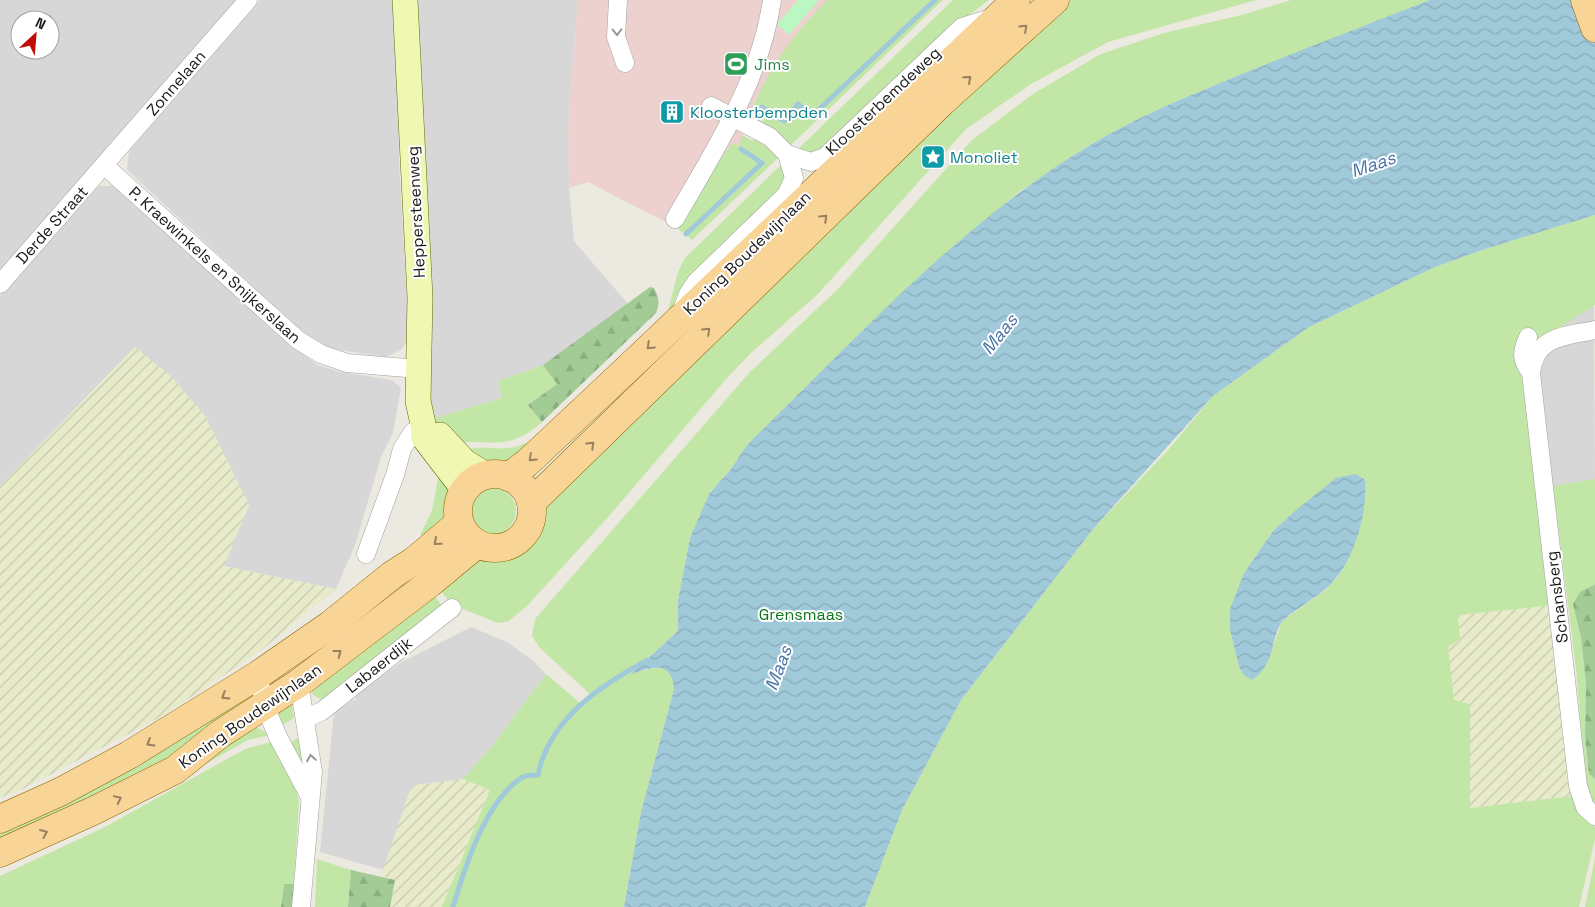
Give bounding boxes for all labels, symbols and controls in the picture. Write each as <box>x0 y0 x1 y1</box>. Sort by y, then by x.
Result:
north arrow <box>10 10 60 60</box>
text: N <box>33 13 49 33</box>
one-way arrow <box>1019 25 1028 34</box>
one-way arrow <box>611 29 622 37</box>
street label: Kloosterbemdeweg <box>821 42 945 160</box>
street label: Zonnelaan <box>142 46 210 120</box>
sports icon: Jims <box>723 51 749 77</box>
place label: Jims <box>754 54 790 75</box>
one-way arrow <box>962 76 971 85</box>
building icon: Kloosterbempden <box>659 99 685 125</box>
place label: Kloosterbempden <box>690 102 828 123</box>
place icon: Monoliet <box>920 144 946 170</box>
street label: Heppersteenweg <box>402 145 430 279</box>
water label: Maas <box>1348 146 1399 182</box>
place label: Monoliet <box>950 147 1018 168</box>
street label: Derde Straat <box>11 182 93 268</box>
street label: P. Kraewinkels en Snijkerslaan <box>124 182 306 348</box>
street label: Koning Boudewijnlaan <box>679 186 815 320</box>
one-way arrow <box>818 215 827 224</box>
water label: Maas <box>976 309 1023 359</box>
one-way arrow <box>701 328 710 337</box>
one-way arrow <box>647 340 656 349</box>
one-way arrow <box>585 442 594 451</box>
one-way arrow <box>529 452 538 461</box>
one-way arrow <box>433 536 442 545</box>
street label: Schansberg <box>1541 550 1573 644</box>
park label: Grensmaas <box>759 604 843 625</box>
street label: Labaerdijk <box>341 632 417 698</box>
water label: Maas <box>759 642 797 693</box>
one-way arrow <box>332 651 341 659</box>
street label: Koning Boudewijnlaan <box>174 659 326 773</box>
one-way arrow <box>221 690 230 700</box>
one-way arrow <box>146 736 155 746</box>
one-way arrow <box>306 754 317 762</box>
one-way arrow <box>113 795 122 805</box>
one-way arrow <box>39 828 48 839</box>

